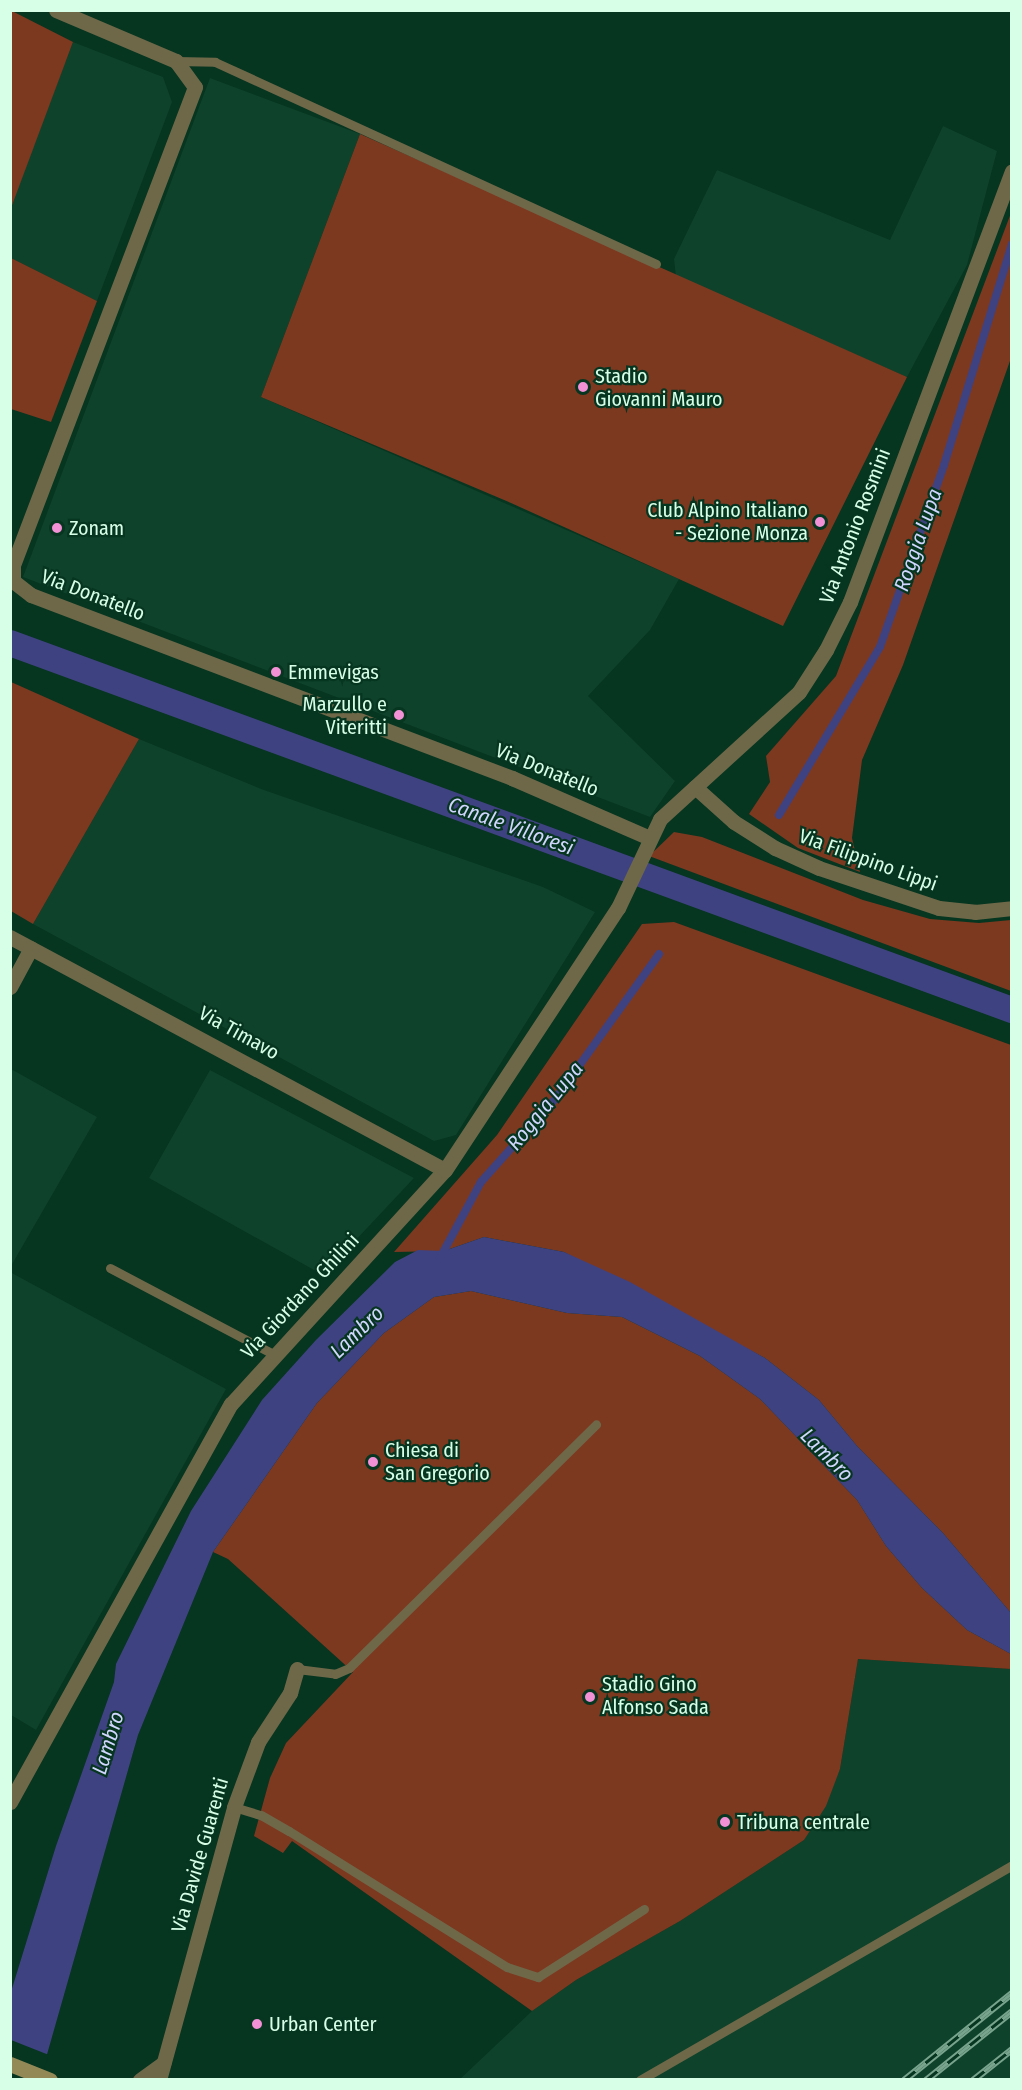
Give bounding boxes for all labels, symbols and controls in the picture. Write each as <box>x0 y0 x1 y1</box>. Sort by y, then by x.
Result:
place label: Stadio Giovanni Mauro <box>595 364 723 411</box>
marker: Stadio Giovanni Mauro <box>576 380 590 394</box>
street label: Via Antonio Rosmini <box>814 445 896 607</box>
water label: Roggia Lupa <box>889 485 947 595</box>
place label: Club Alpino Italiano - Sezione Monza <box>647 498 808 545</box>
marker: Club Alpino Italiano - Sezione Monza <box>813 515 827 529</box>
place label: Zonam <box>69 516 124 540</box>
marker: Zonam <box>50 521 64 535</box>
street label: Via Donatello <box>38 564 148 626</box>
place label: Emmevigas <box>288 660 379 684</box>
marker: Emmevigas <box>269 665 283 679</box>
place label: Marzullo e Viteritti <box>302 692 387 739</box>
marker: Marzullo e Viteritti <box>392 708 406 722</box>
street label: Via Donatello <box>492 738 602 802</box>
water label: Canale Villoresi <box>445 792 577 860</box>
street label: Via Filippino Lippi <box>796 824 940 896</box>
street label: Via Timavo <box>195 1001 283 1065</box>
water label: Roggia Lupa <box>502 1057 588 1155</box>
street label: Via Giordano Ghilini <box>236 1228 364 1364</box>
water label: Lambro <box>325 1301 389 1363</box>
water label: Lambro <box>795 1423 859 1487</box>
place label: Chiesa di San Gregorio <box>385 1438 490 1485</box>
marker: Chiesa di San Gregorio <box>366 1455 380 1469</box>
place label: Stadio Gino Alfonso Sada <box>602 1673 709 1720</box>
marker: Stadio Gino Alfonso Sada <box>583 1690 597 1704</box>
water label: Lambro <box>87 1708 129 1778</box>
street label: Via Davide Guarenti <box>166 1775 234 1935</box>
place label: Tribuna centrale <box>737 1810 870 1834</box>
marker: Tribuna centrale <box>718 1815 732 1829</box>
place label: Urban Center <box>269 2012 377 2036</box>
marker: Urban Center <box>250 2017 264 2031</box>

